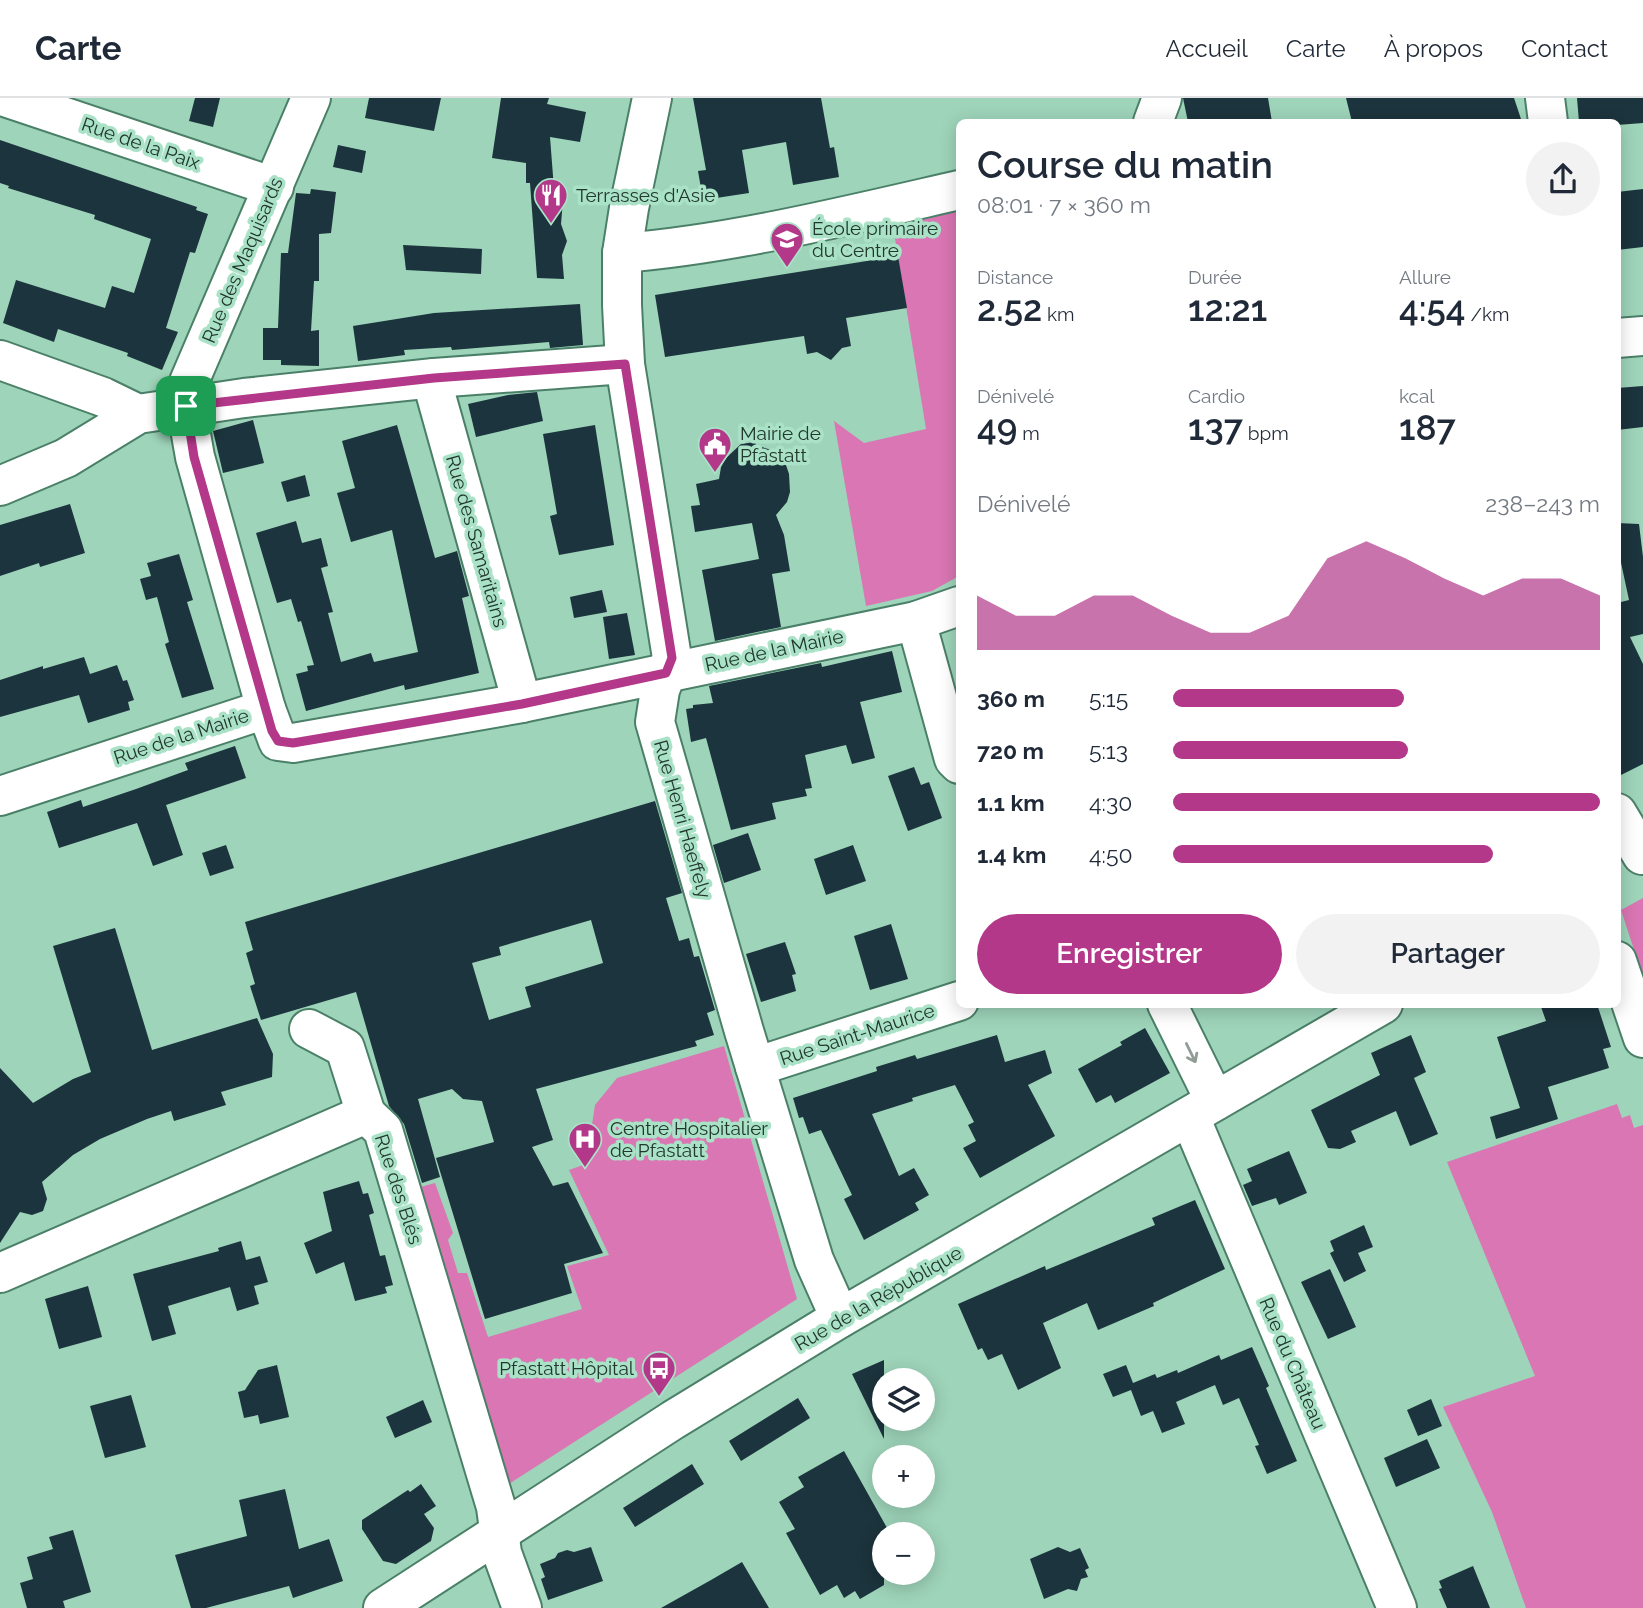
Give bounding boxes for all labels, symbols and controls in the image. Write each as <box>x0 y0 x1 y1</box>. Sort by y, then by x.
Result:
text: Carte <box>35 29 122 68</box>
text: Accueil <box>1166 34 1248 63</box>
text: Carte <box>1286 34 1346 63</box>
text: À propos <box>1384 34 1483 63</box>
text: Contact <box>1521 34 1608 63</box>
street label: Rue de la Paix <box>79 112 203 174</box>
text: Course du matin <box>977 142 1273 187</box>
button: share <box>1526 142 1600 216</box>
street label: Rue des Maquisards <box>197 174 287 346</box>
restaurant icon: Terrasses d'Asie <box>532 176 570 225</box>
place label: Terrasses d'Asie <box>576 184 715 206</box>
text: 08:01 · 7 × 360 m <box>977 191 1151 218</box>
place label: École primaire du Centre <box>812 217 938 261</box>
school or university icon: École primaire du Centre <box>768 220 806 269</box>
text: Distance <box>977 266 1053 288</box>
text: Durée <box>1188 266 1242 288</box>
text: Allure <box>1399 266 1451 288</box>
text: 2.52 <box>977 288 1042 329</box>
text: 12:21 <box>1188 288 1267 329</box>
text: 4:54 <box>1399 288 1466 329</box>
text: km <box>1042 303 1075 325</box>
text: /km <box>1466 303 1509 325</box>
pin <box>156 376 216 436</box>
text: Dénivelé <box>977 385 1054 407</box>
text: Cardio <box>1188 385 1245 407</box>
text: kcal <box>1399 385 1435 407</box>
icon: arrive <box>167 387 205 425</box>
text: 49 <box>977 407 1017 448</box>
text: 137 <box>1188 407 1243 448</box>
text: 187 <box>1399 407 1456 448</box>
place label: Mairie de Pfastatt <box>740 422 821 466</box>
text: m <box>1017 422 1040 444</box>
text: bpm <box>1243 422 1289 444</box>
public building icon: Mairie de Pfastatt <box>696 425 734 474</box>
street label: Rue des Samaritains <box>442 452 512 630</box>
text: Dénivelé <box>977 490 1070 517</box>
text: 238–243 m <box>1485 490 1600 517</box>
street label: Rue de la Mairie <box>703 625 845 675</box>
text: 360 m <box>977 685 1045 712</box>
text: 5:15 <box>1089 685 1128 712</box>
street label: Rue de la Mairie <box>111 704 251 768</box>
street label: Rue Henri Haeffely <box>650 737 716 901</box>
text: 720 m <box>977 737 1044 764</box>
text: 5:13 <box>1089 737 1128 764</box>
text: 1.1 km <box>977 789 1045 816</box>
text: 4:30 <box>1089 789 1132 816</box>
text: 1.4 km <box>977 841 1046 868</box>
text: 4:50 <box>1089 841 1133 868</box>
button: Enregistrer <box>977 914 1282 994</box>
button: Partager <box>1296 914 1600 994</box>
street label: Rue Saint-Maurice <box>777 999 937 1069</box>
one-way arrow <box>1184 1042 1198 1063</box>
place label: Centre Hospitalier de Pfastatt <box>610 1117 768 1161</box>
hospital icon: Centre Hospitalier de Pfastatt <box>566 1120 604 1169</box>
street label: Rue des Blés <box>371 1131 427 1247</box>
street label: Rue de la République <box>791 1241 965 1355</box>
street label: Rue du Château <box>1255 1294 1331 1432</box>
bus stop icon: Pfastatt Hôpital <box>640 1349 678 1398</box>
place label: Pfastatt Hôpital <box>499 1357 635 1379</box>
map controls <box>872 1368 935 1585</box>
button: layers <box>872 1368 935 1431</box>
button: + <box>872 1445 935 1508</box>
button: − <box>872 1522 935 1585</box>

